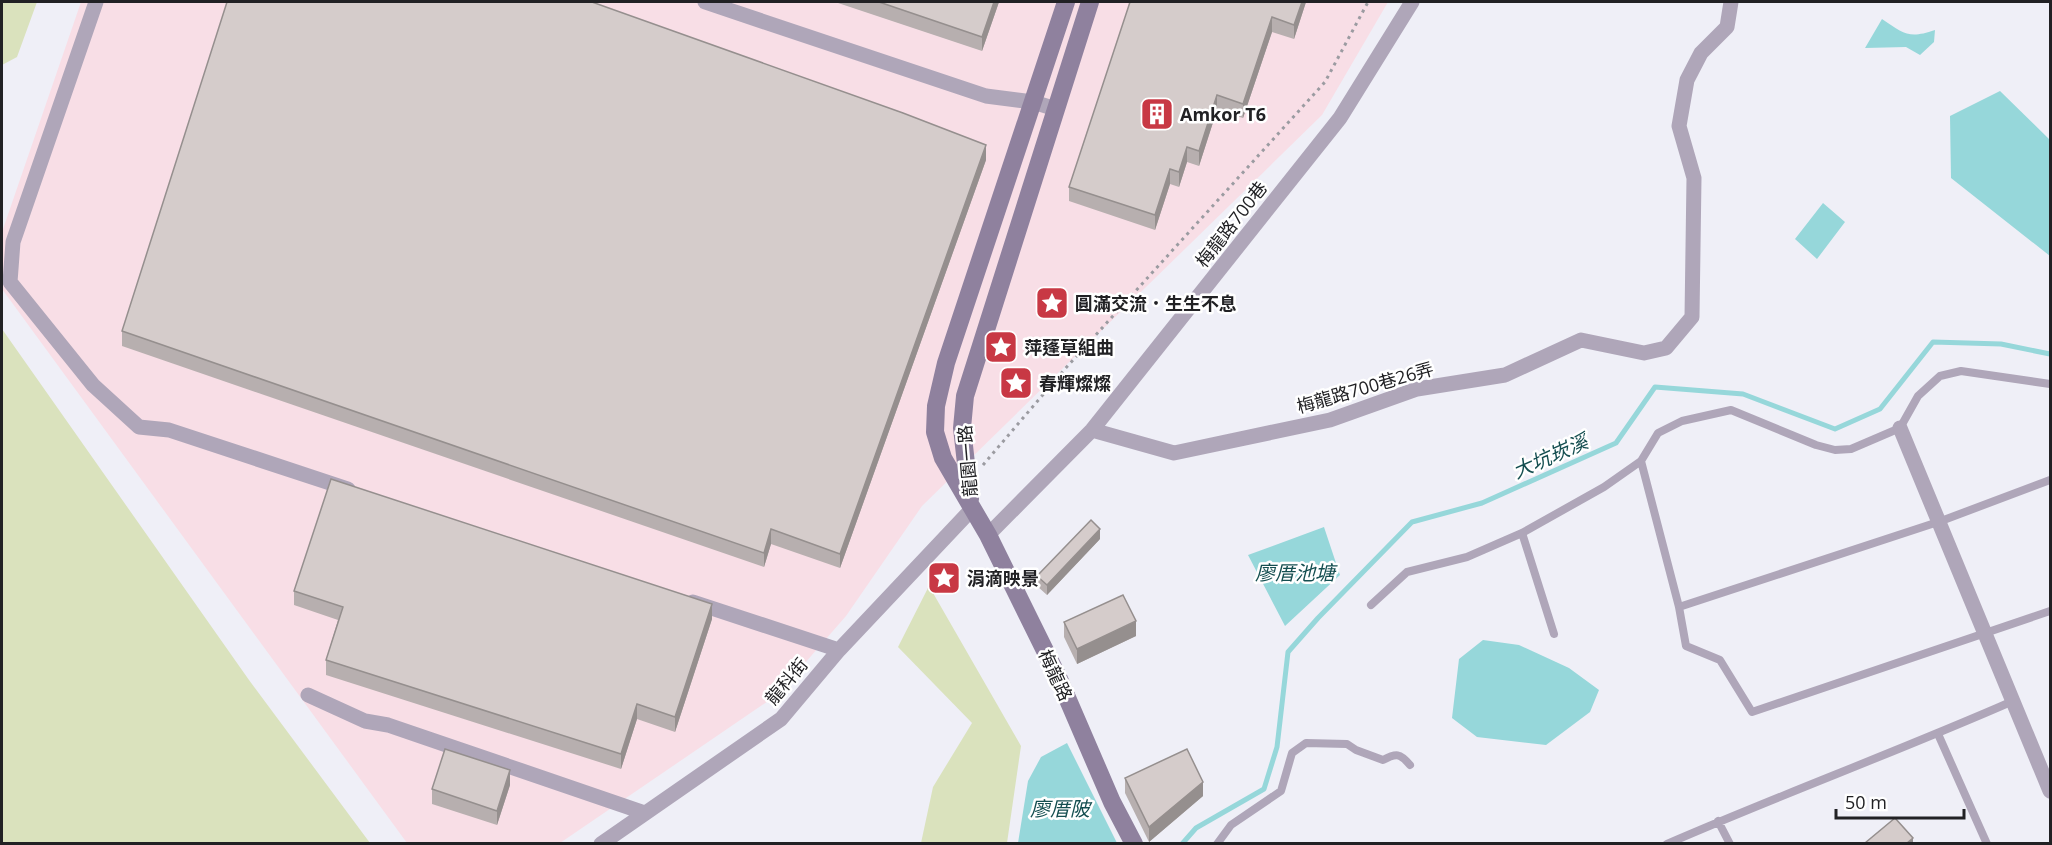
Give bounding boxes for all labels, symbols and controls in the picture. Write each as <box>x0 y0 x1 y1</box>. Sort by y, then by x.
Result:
building icon: Amkor T6 <box>1139 96 1175 132</box>
place label: Amkor T6 <box>1180 102 1266 126</box>
street label: 梅龍路700巷 <box>1190 176 1272 272</box>
place icon: 圓滿交流．生生不息 <box>1034 285 1070 321</box>
place label: 圓滿交流．生生不息 <box>1075 291 1237 315</box>
place icon: 萍蓬草組曲 <box>983 329 1019 365</box>
place label: 萍蓬草組曲 <box>1024 335 1114 359</box>
street label: 梅龍路700巷26弄 <box>1294 356 1436 418</box>
place icon: 春輝燦燦 <box>998 365 1034 401</box>
place label: 春輝燦燦 <box>1039 371 1111 395</box>
street label: 龍園一路 <box>952 424 982 498</box>
water label: 大坑崁溪 <box>1508 426 1595 485</box>
water label: 廖厝池塘 <box>1255 559 1338 586</box>
place icon: 涓滴映景 <box>926 560 962 596</box>
place label: 涓滴映景 <box>967 566 1039 590</box>
street label: 梅龍路 <box>1034 645 1078 705</box>
street label: 龍科街 <box>759 653 813 709</box>
scale bar <box>1836 782 1964 820</box>
text: 50 m <box>1845 790 1887 814</box>
water label: 廖厝陂 <box>1030 795 1093 822</box>

